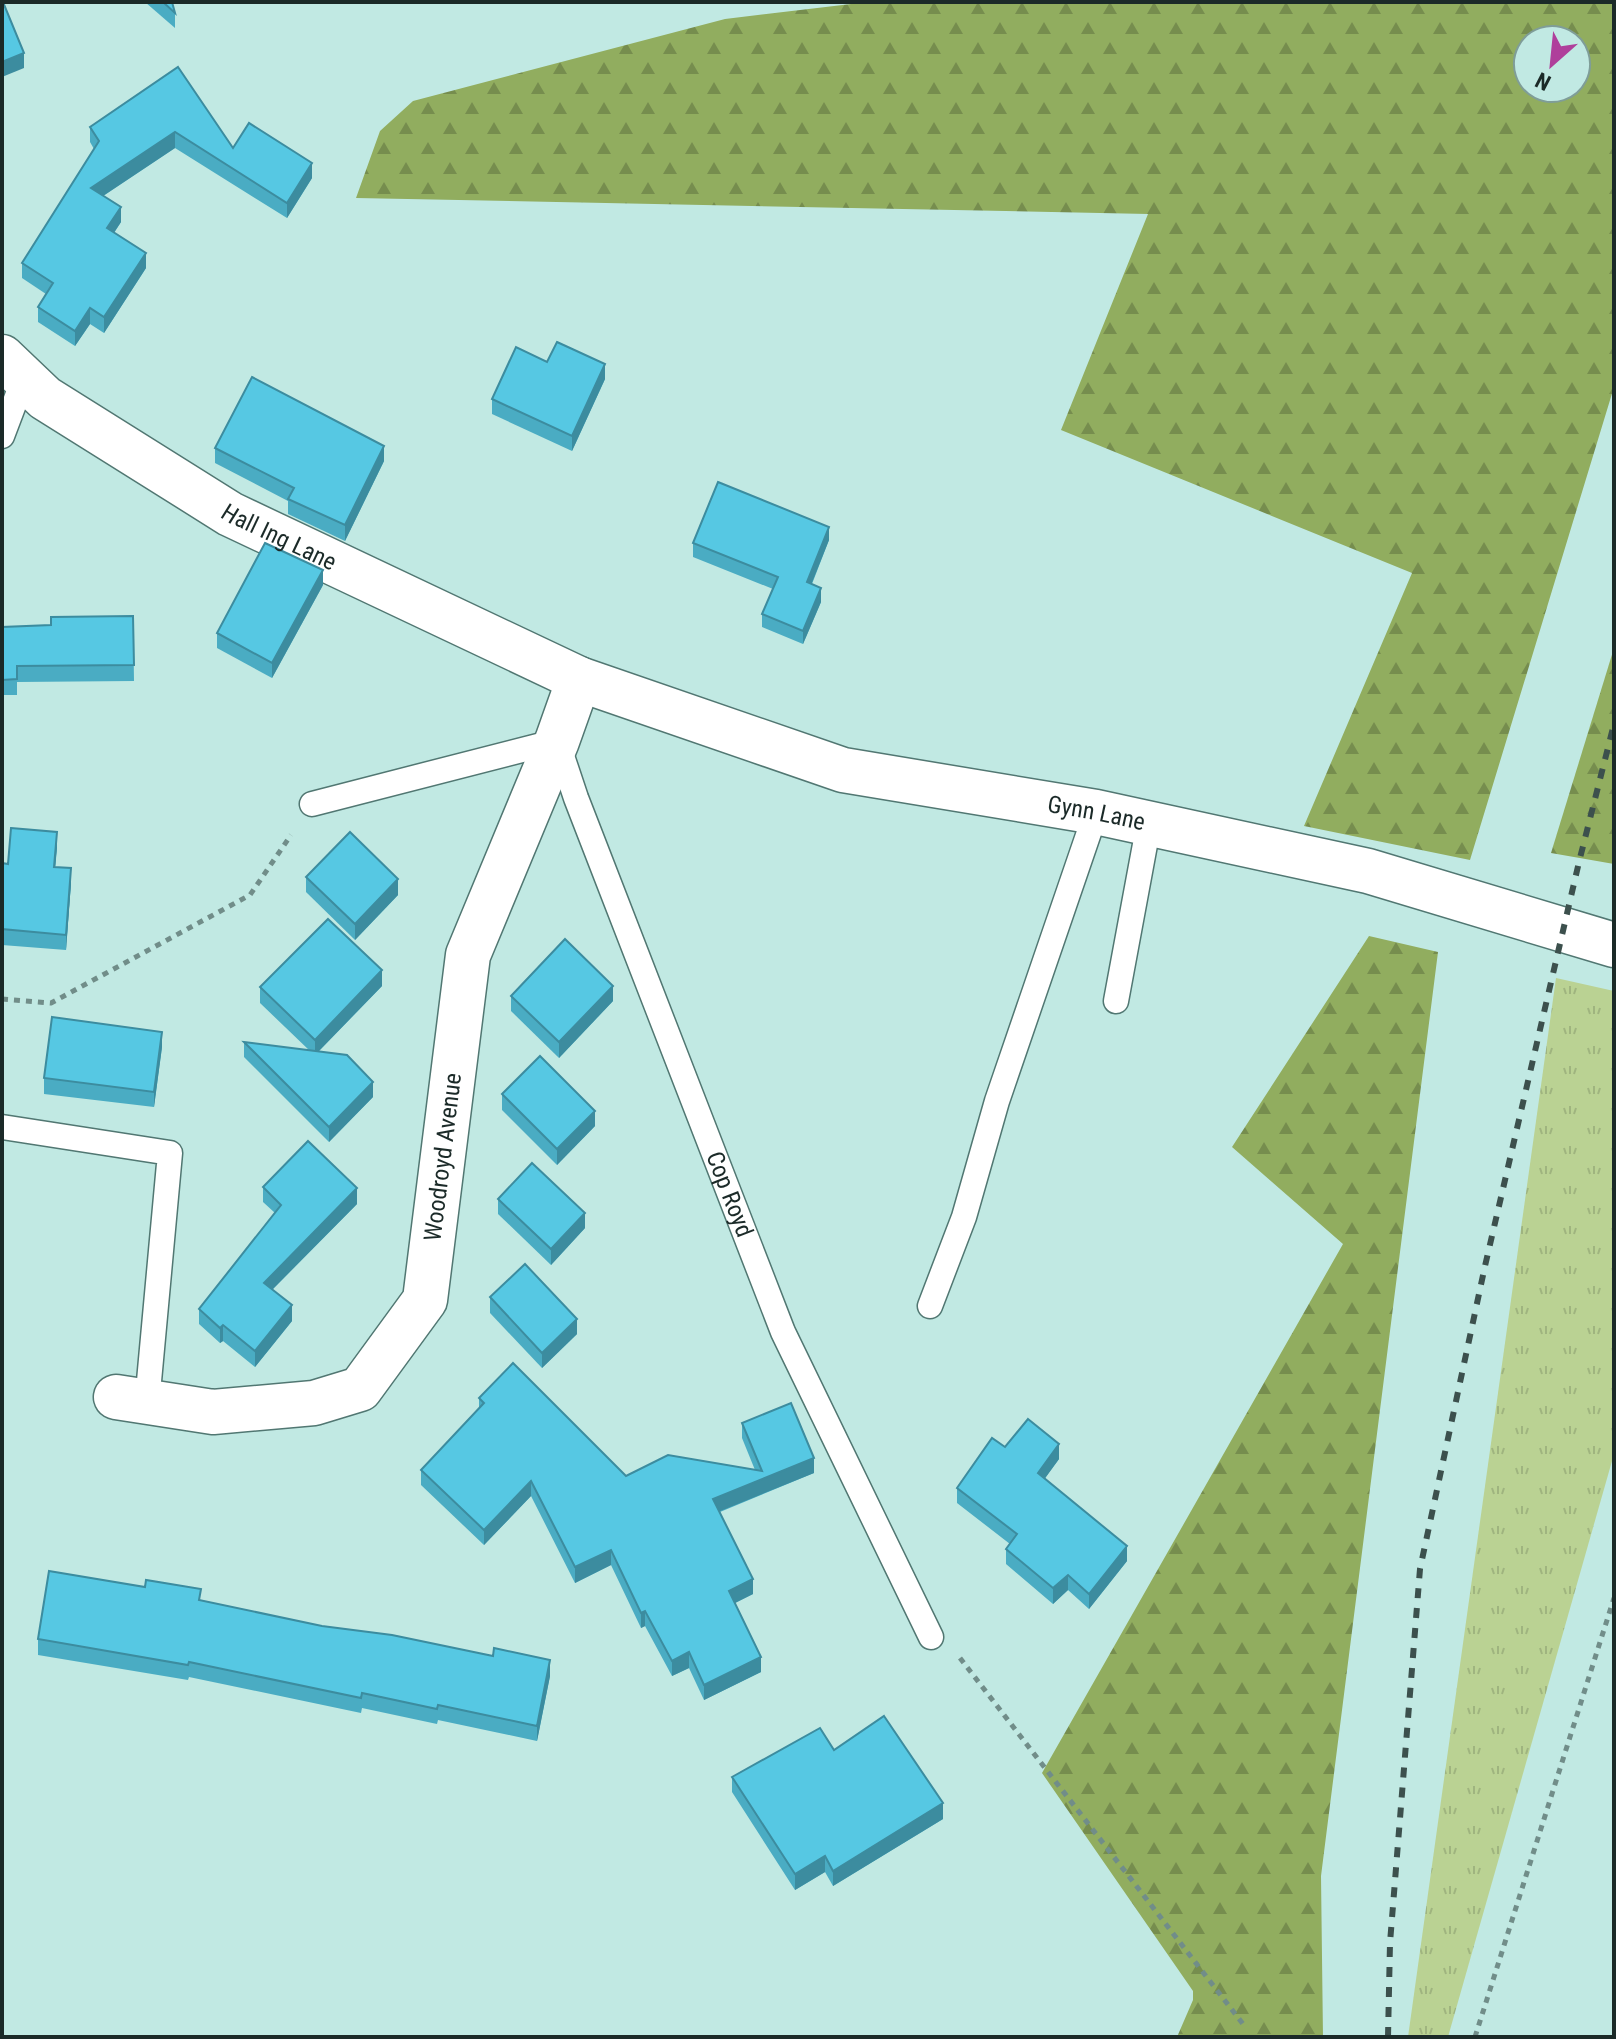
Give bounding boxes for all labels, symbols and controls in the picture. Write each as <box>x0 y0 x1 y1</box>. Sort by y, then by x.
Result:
north arrow <box>1512 24 1592 104</box>
text: N <box>1531 67 1555 96</box>
street label: Hall Ing Lane <box>216 498 341 576</box>
street label: Gynn Lane <box>1045 790 1148 836</box>
street label: Woodroyd Avenue <box>418 1071 467 1243</box>
street label: Cop Royd <box>700 1147 759 1241</box>

